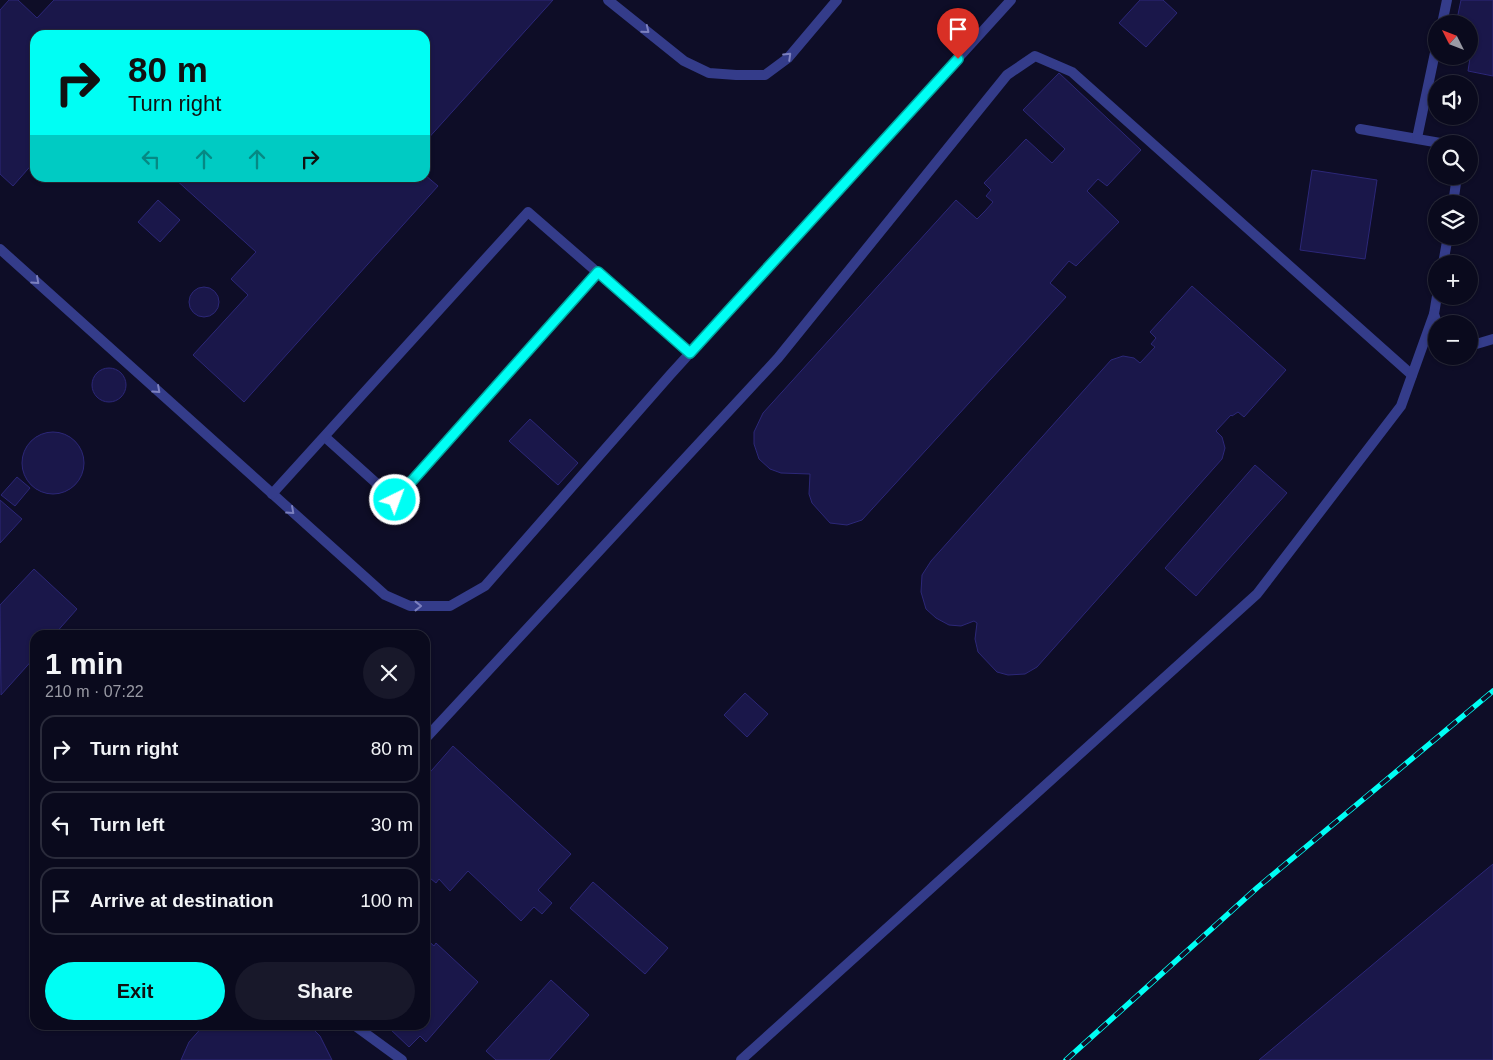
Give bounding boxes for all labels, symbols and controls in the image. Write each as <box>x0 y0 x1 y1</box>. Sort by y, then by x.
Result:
pin <box>937 8 979 59</box>
icon: arrive <box>944 15 972 43</box>
north arrow <box>1428 15 1478 65</box>
map controls <box>1428 15 1478 365</box>
one-way arrow <box>640 25 649 33</box>
icon: right <box>45 50 110 115</box>
text: 80 m <box>128 50 208 89</box>
one-way arrow <box>782 53 791 62</box>
button: sound <box>1428 75 1478 125</box>
text: Turn right <box>128 91 221 116</box>
button: search <box>1428 135 1478 185</box>
icon: left <box>137 145 165 173</box>
icon: ahead <box>190 145 218 173</box>
icon: ahead <box>243 145 271 173</box>
icon: right <box>296 145 324 173</box>
button: layers <box>1428 195 1478 245</box>
button: + <box>1428 255 1478 305</box>
one-way arrow <box>31 276 40 285</box>
button: − <box>1428 315 1478 365</box>
one-way arrow <box>151 384 160 393</box>
position arrow <box>368 473 420 525</box>
one-way arrow <box>285 505 294 514</box>
one-way arrow <box>415 601 423 611</box>
text: 1 min <box>45 647 123 680</box>
button: close <box>363 647 415 699</box>
text: 210 m · 07:22 <box>45 683 144 700</box>
icon: right <box>47 735 75 763</box>
text: Turn right <box>90 738 178 759</box>
text: 80 m <box>371 738 413 759</box>
icon: left <box>47 811 75 839</box>
text: Turn left <box>90 814 165 835</box>
text: 30 m <box>371 814 413 835</box>
icon: arrive <box>47 887 75 915</box>
text: Arrive at destination <box>90 890 274 911</box>
text: 100 m <box>360 890 413 911</box>
button: Exit <box>45 962 225 1020</box>
button: Share <box>235 962 415 1020</box>

